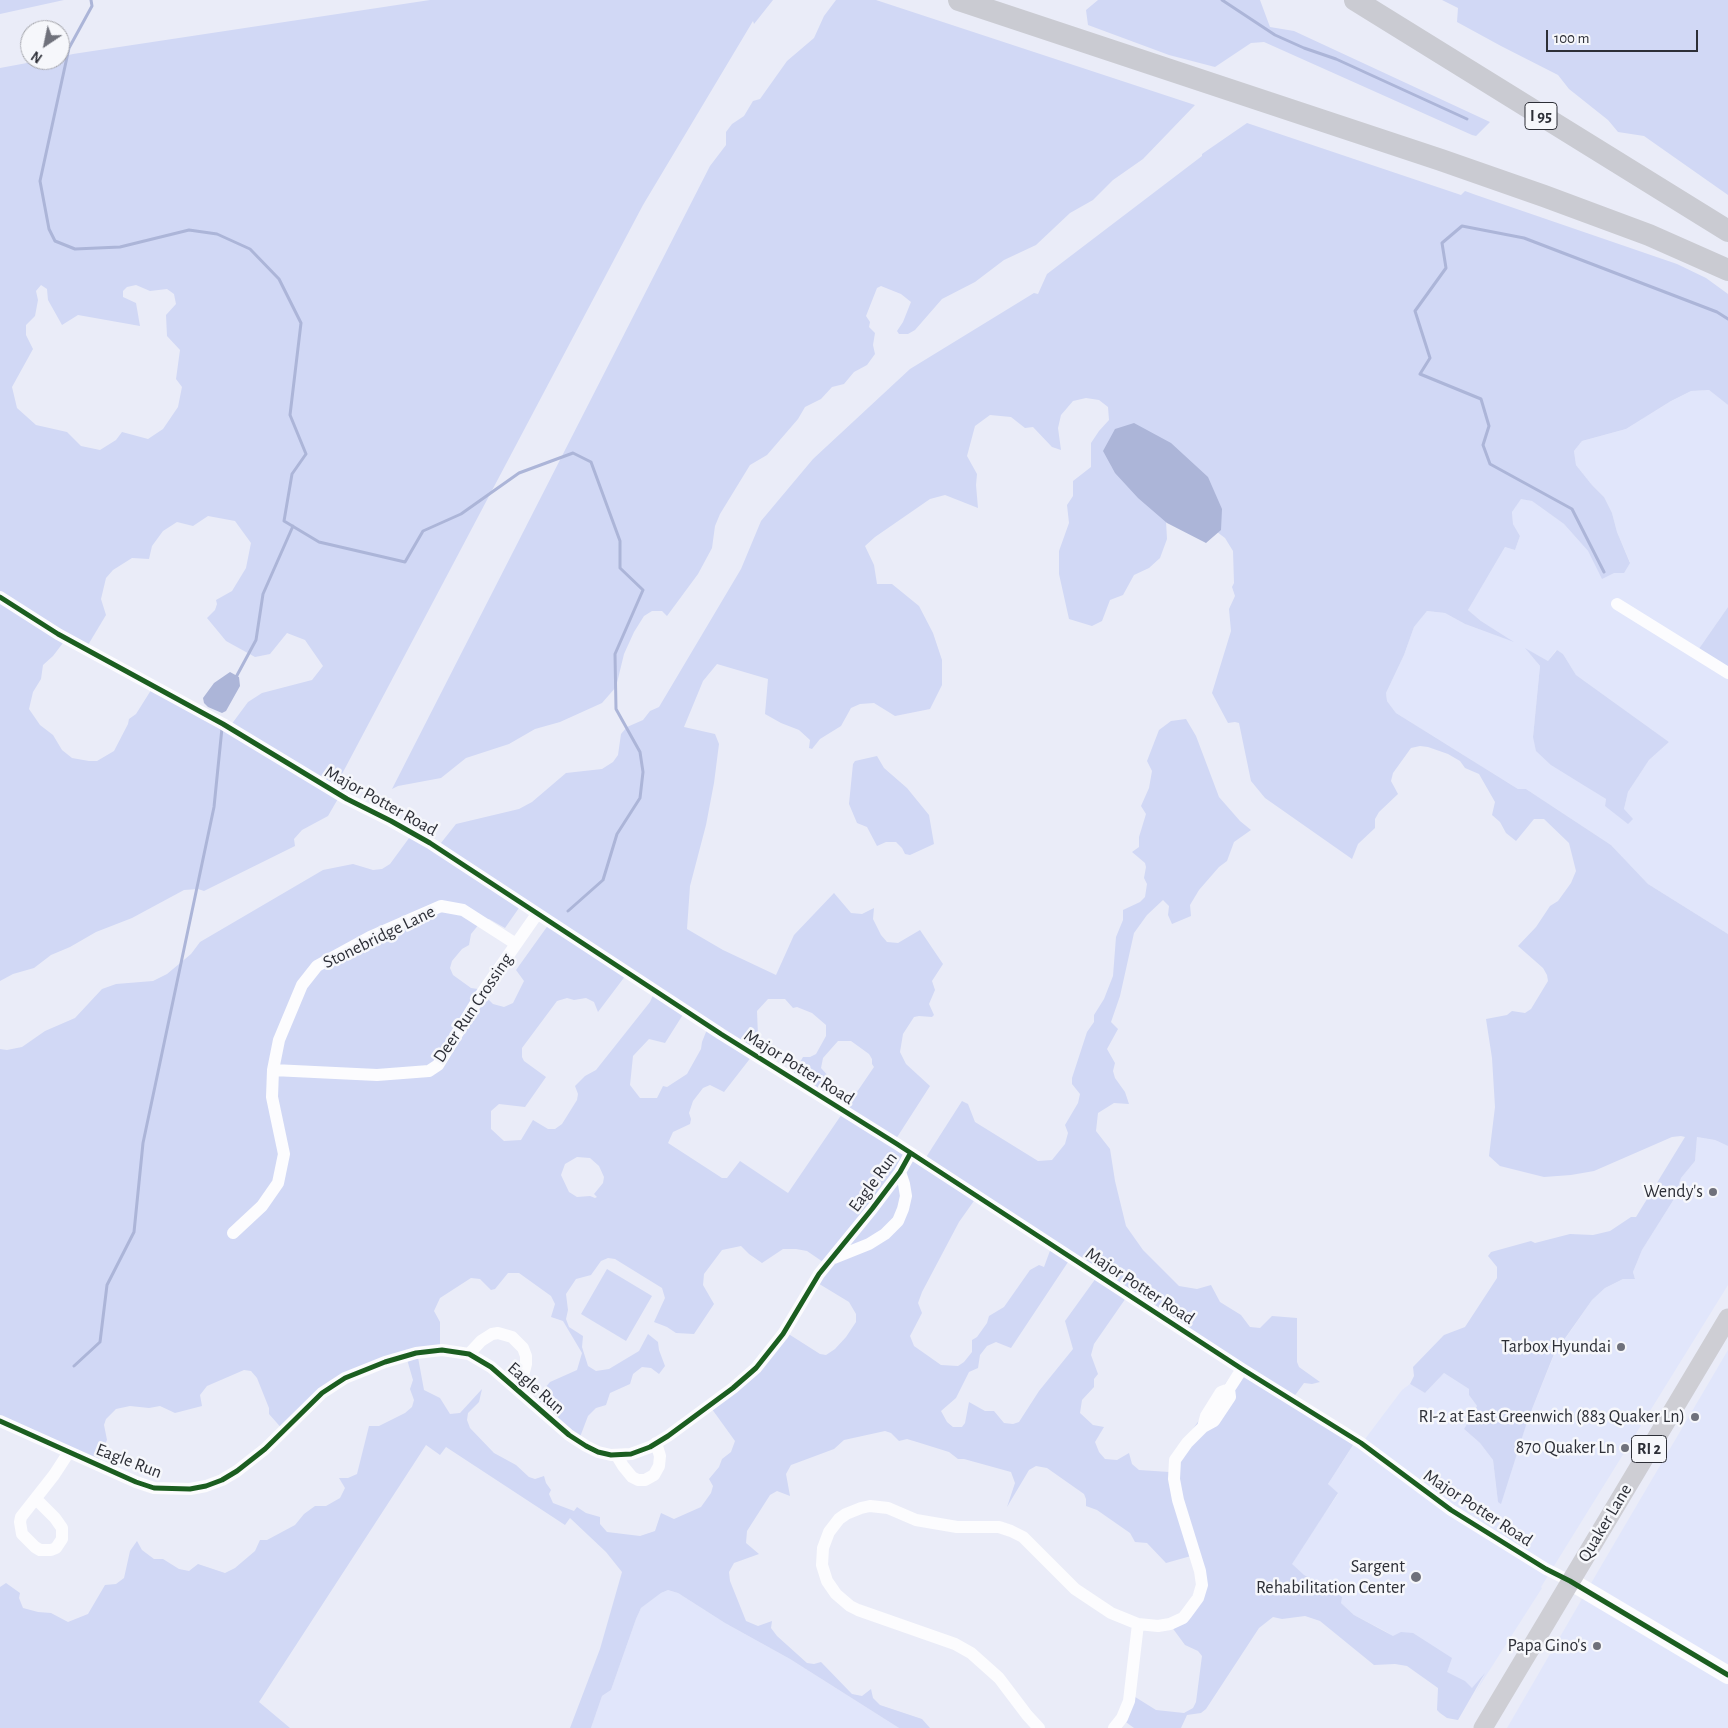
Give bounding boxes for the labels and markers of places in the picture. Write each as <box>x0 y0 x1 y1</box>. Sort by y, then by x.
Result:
place label: Wendy's <box>1643 1181 1703 1203</box>
marker: Wendy's <box>1707 1186 1719 1198</box>
place label: Tarbox Hyundai <box>1501 1336 1611 1358</box>
marker: Tarbox Hyundai <box>1615 1341 1627 1353</box>
place label: RI-2 at East Greenwich (883 Quaker Ln) <box>1419 1406 1685 1428</box>
marker: RI-2 at East Greenwich (883 Quaker Ln) <box>1689 1411 1701 1423</box>
place label: 870 Quaker Ln <box>1516 1437 1615 1459</box>
marker: 870 Quaker Ln <box>1619 1442 1631 1454</box>
place label: Sargent Rehabilitation Center <box>1256 1556 1405 1598</box>
marker: Sargent Rehabilitation Center <box>1409 1570 1423 1584</box>
place label: Papa Gino's <box>1507 1635 1587 1657</box>
marker: Papa Gino's <box>1591 1640 1603 1652</box>

